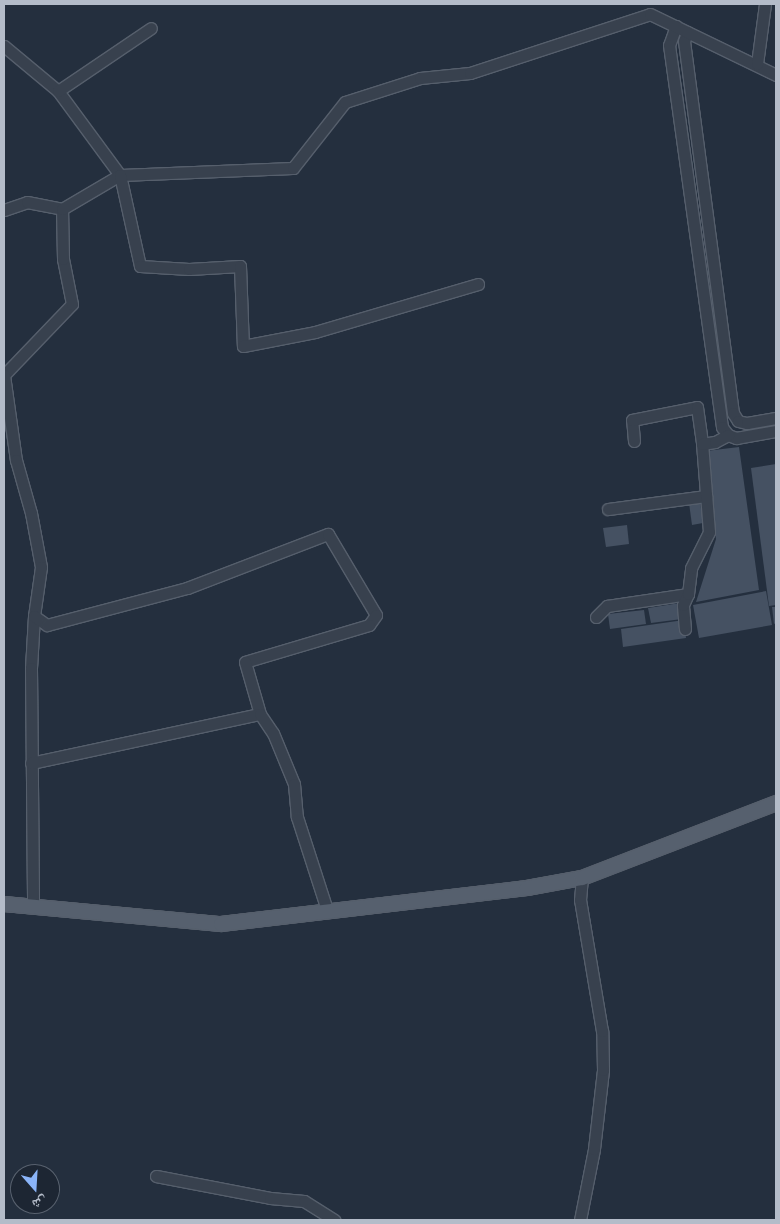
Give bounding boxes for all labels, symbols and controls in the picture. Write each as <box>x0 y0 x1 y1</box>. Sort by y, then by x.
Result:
north arrow <box>10 1164 60 1214</box>
text: ش <box>30 1192 50 1213</box>

